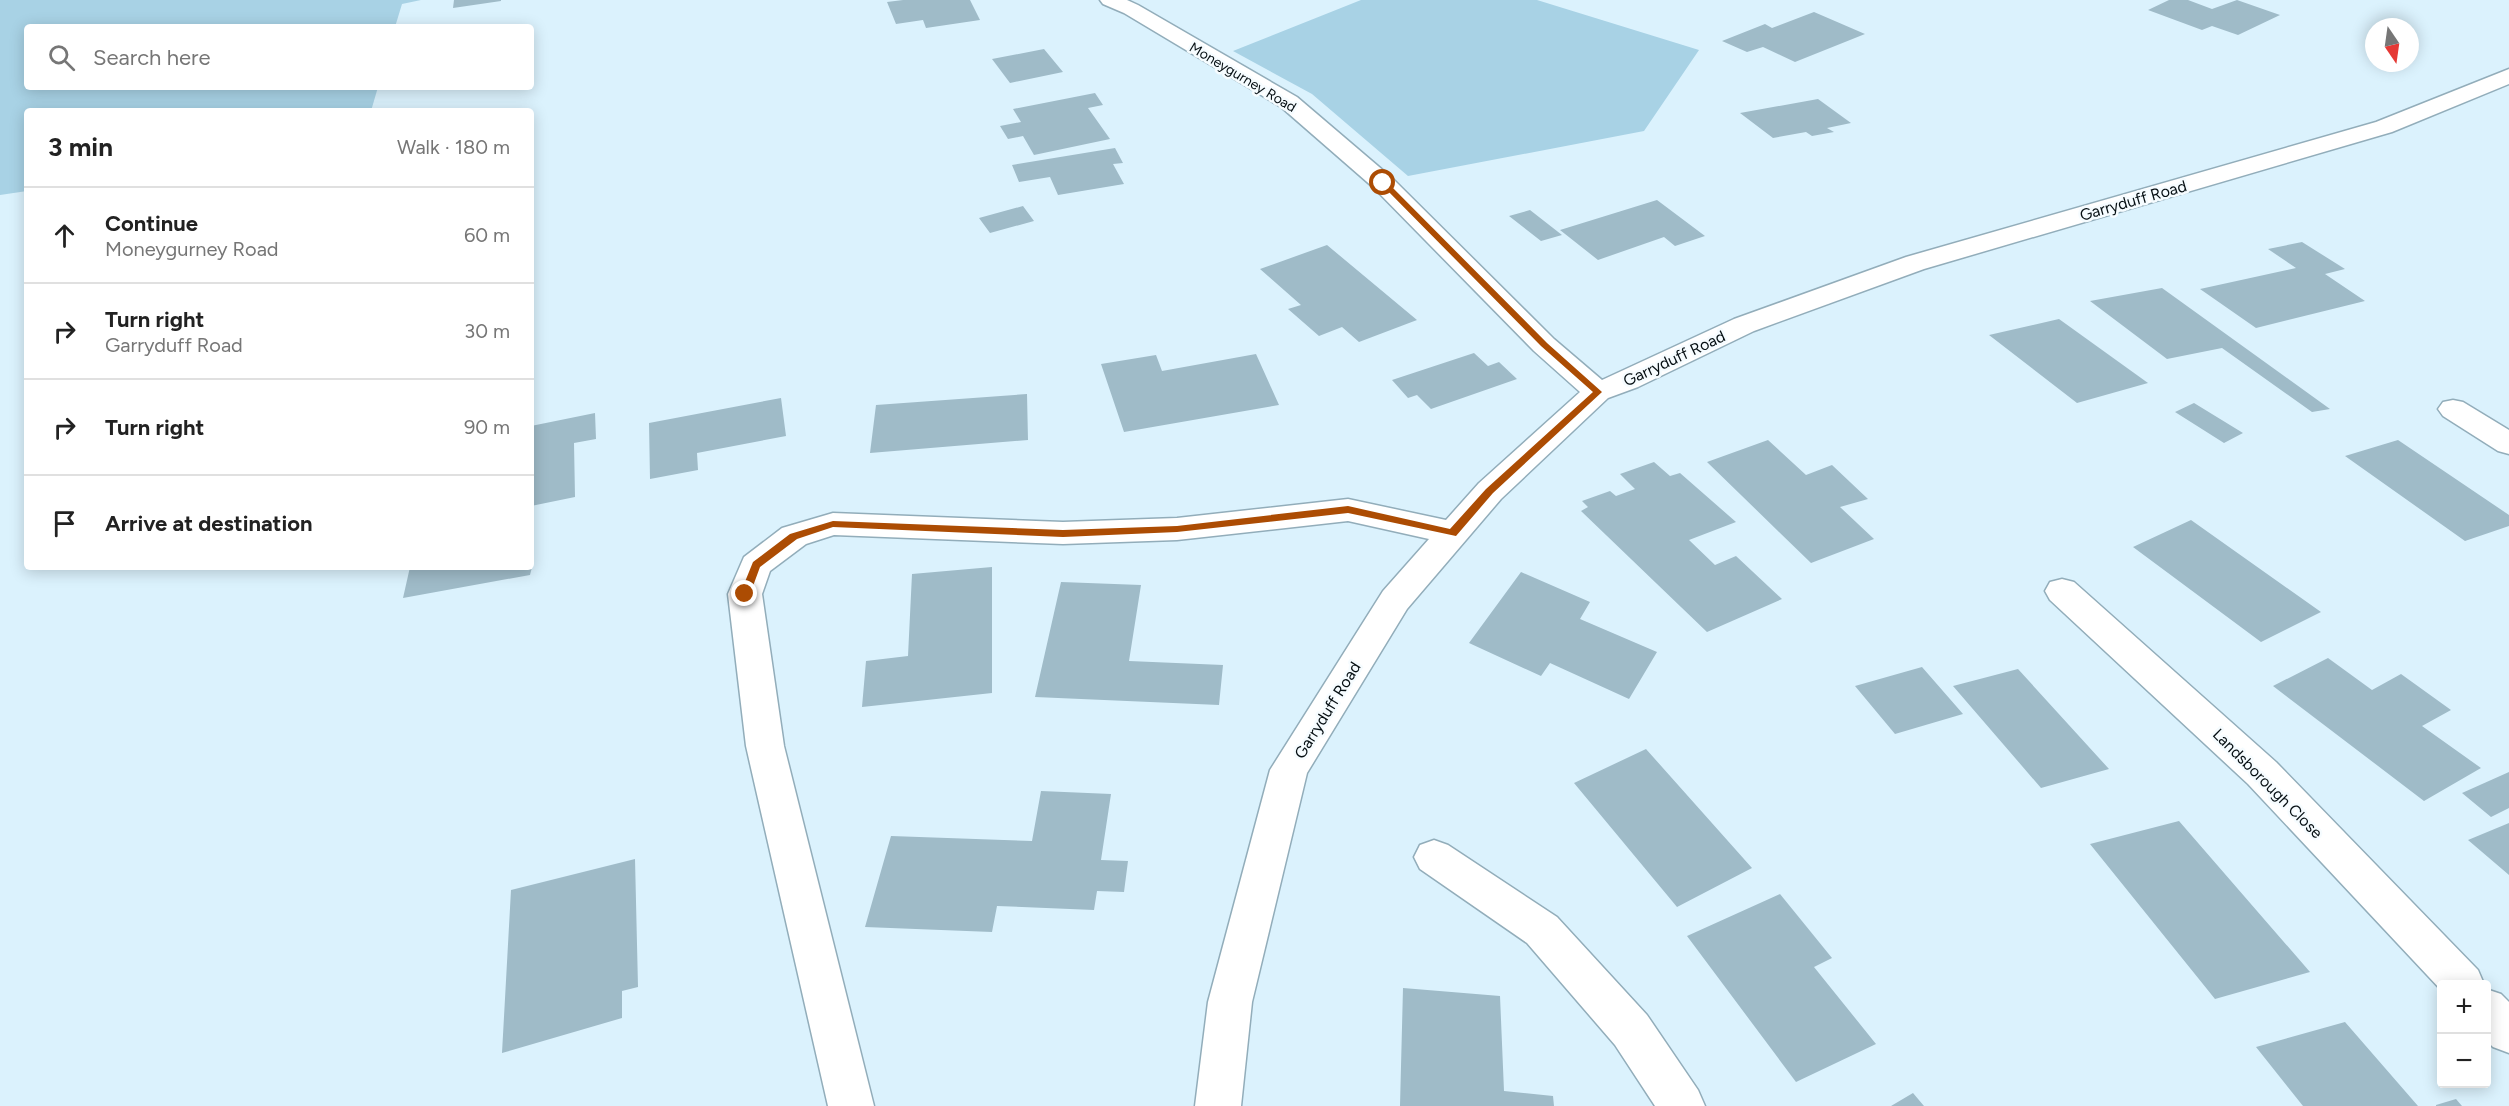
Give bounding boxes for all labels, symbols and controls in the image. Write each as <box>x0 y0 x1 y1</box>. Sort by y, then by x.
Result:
north arrow <box>2365 18 2419 72</box>
search box <box>24 24 534 90</box>
street label: Moneygurney Road <box>1186 39 1299 116</box>
icon: search <box>45 41 78 74</box>
text: Search here <box>93 44 211 71</box>
text: 3 min <box>48 131 113 163</box>
text: Walk · 180 m <box>397 135 510 159</box>
route start <box>1369 169 1395 195</box>
street label: Garryduff Road <box>2078 176 2189 225</box>
text: Continue <box>105 210 198 237</box>
icon: ahead <box>48 219 81 252</box>
text: 60 m <box>464 223 510 247</box>
text: Moneygurney Road <box>105 237 279 261</box>
text: Turn right <box>105 306 204 333</box>
icon: right <box>48 315 81 348</box>
text: 30 m <box>464 319 510 343</box>
street label: Garryduff Road <box>1620 327 1728 390</box>
text: Garryduff Road <box>105 333 243 357</box>
icon: right <box>48 411 81 444</box>
text: Turn right <box>105 414 204 441</box>
text: 90 m <box>464 415 510 439</box>
icon: arrive <box>48 507 81 540</box>
text: Arrive at destination <box>105 510 313 537</box>
route end <box>731 580 757 606</box>
street label: Garryduff Road <box>1290 658 1365 762</box>
street label: Landsborough Close <box>2209 725 2327 842</box>
map controls <box>2437 980 2491 1088</box>
button: + <box>2437 980 2491 1034</box>
button: − <box>2437 1034 2491 1088</box>

